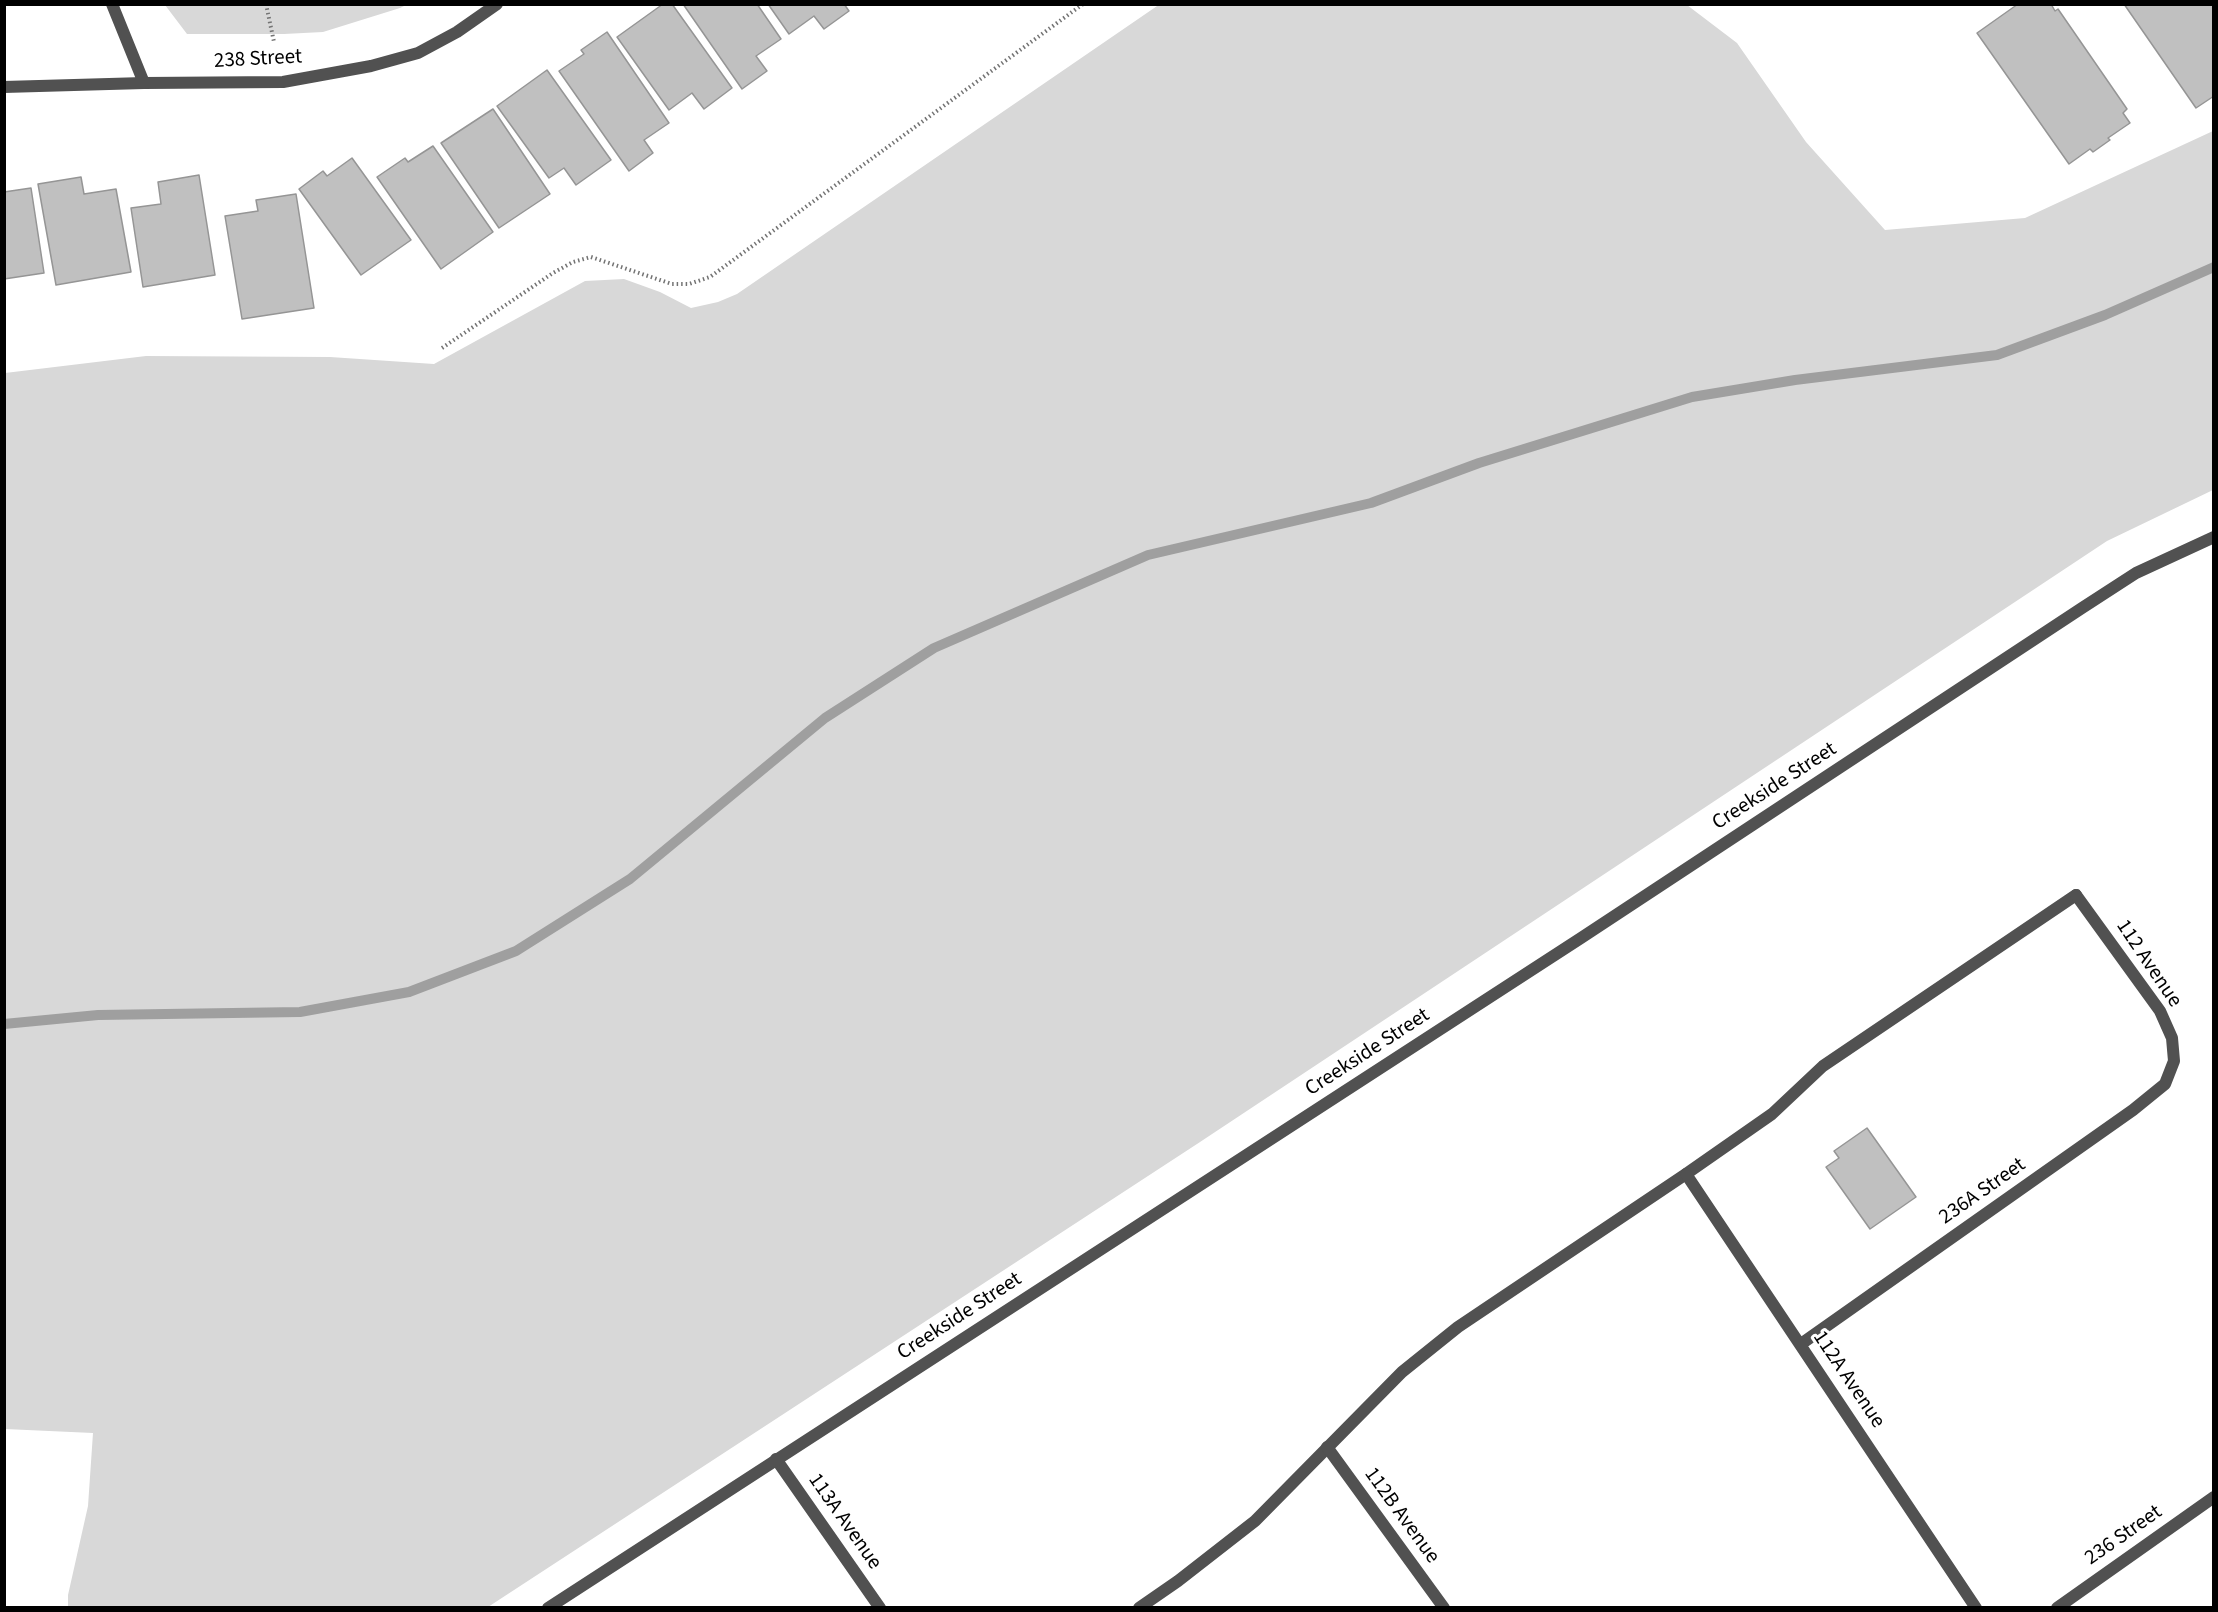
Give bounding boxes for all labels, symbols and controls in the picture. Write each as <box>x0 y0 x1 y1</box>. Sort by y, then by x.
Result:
street label: 238 Street <box>213 45 303 75</box>
street label: Creekside Street <box>1708 737 1842 837</box>
street label: 112 Avenue <box>2110 915 2186 1013</box>
street label: Creekside Street <box>1301 1003 1435 1103</box>
street label: 236A Street <box>1935 1153 2031 1231</box>
street label: Creekside Street <box>893 1267 1027 1367</box>
street label: 112A Avenue <box>1806 1327 1890 1433</box>
street label: 112B Avenue <box>1358 1463 1444 1569</box>
street label: 113A Avenue <box>802 1469 886 1575</box>
street label: 236 Street <box>2081 1500 2167 1572</box>

